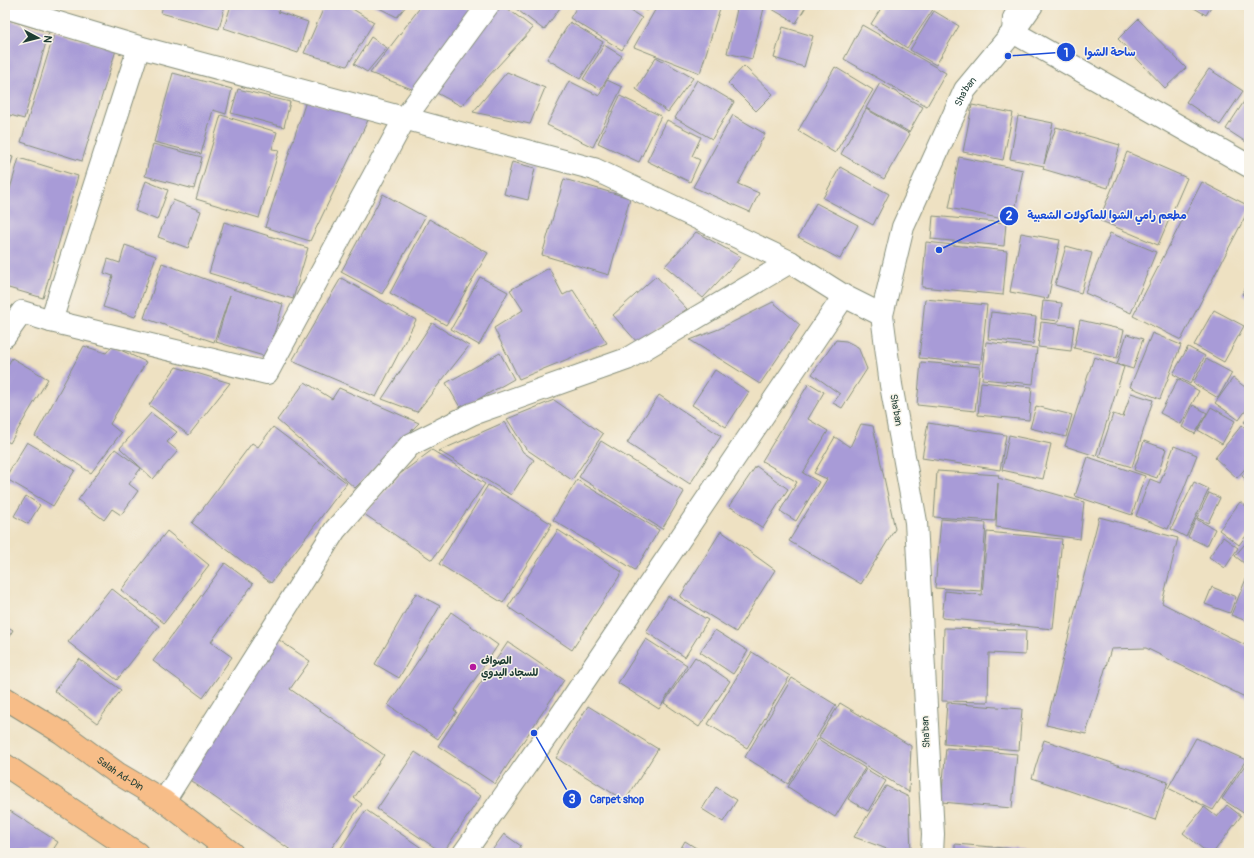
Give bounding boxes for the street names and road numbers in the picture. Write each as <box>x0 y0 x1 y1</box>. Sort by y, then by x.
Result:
street label: Sha'ban <box>952 74 979 108</box>
street label: Sha'ban <box>887 393 905 427</box>
street label: Sha'ban <box>919 715 933 748</box>
street label: Salah Ad-Din <box>94 754 146 794</box>

